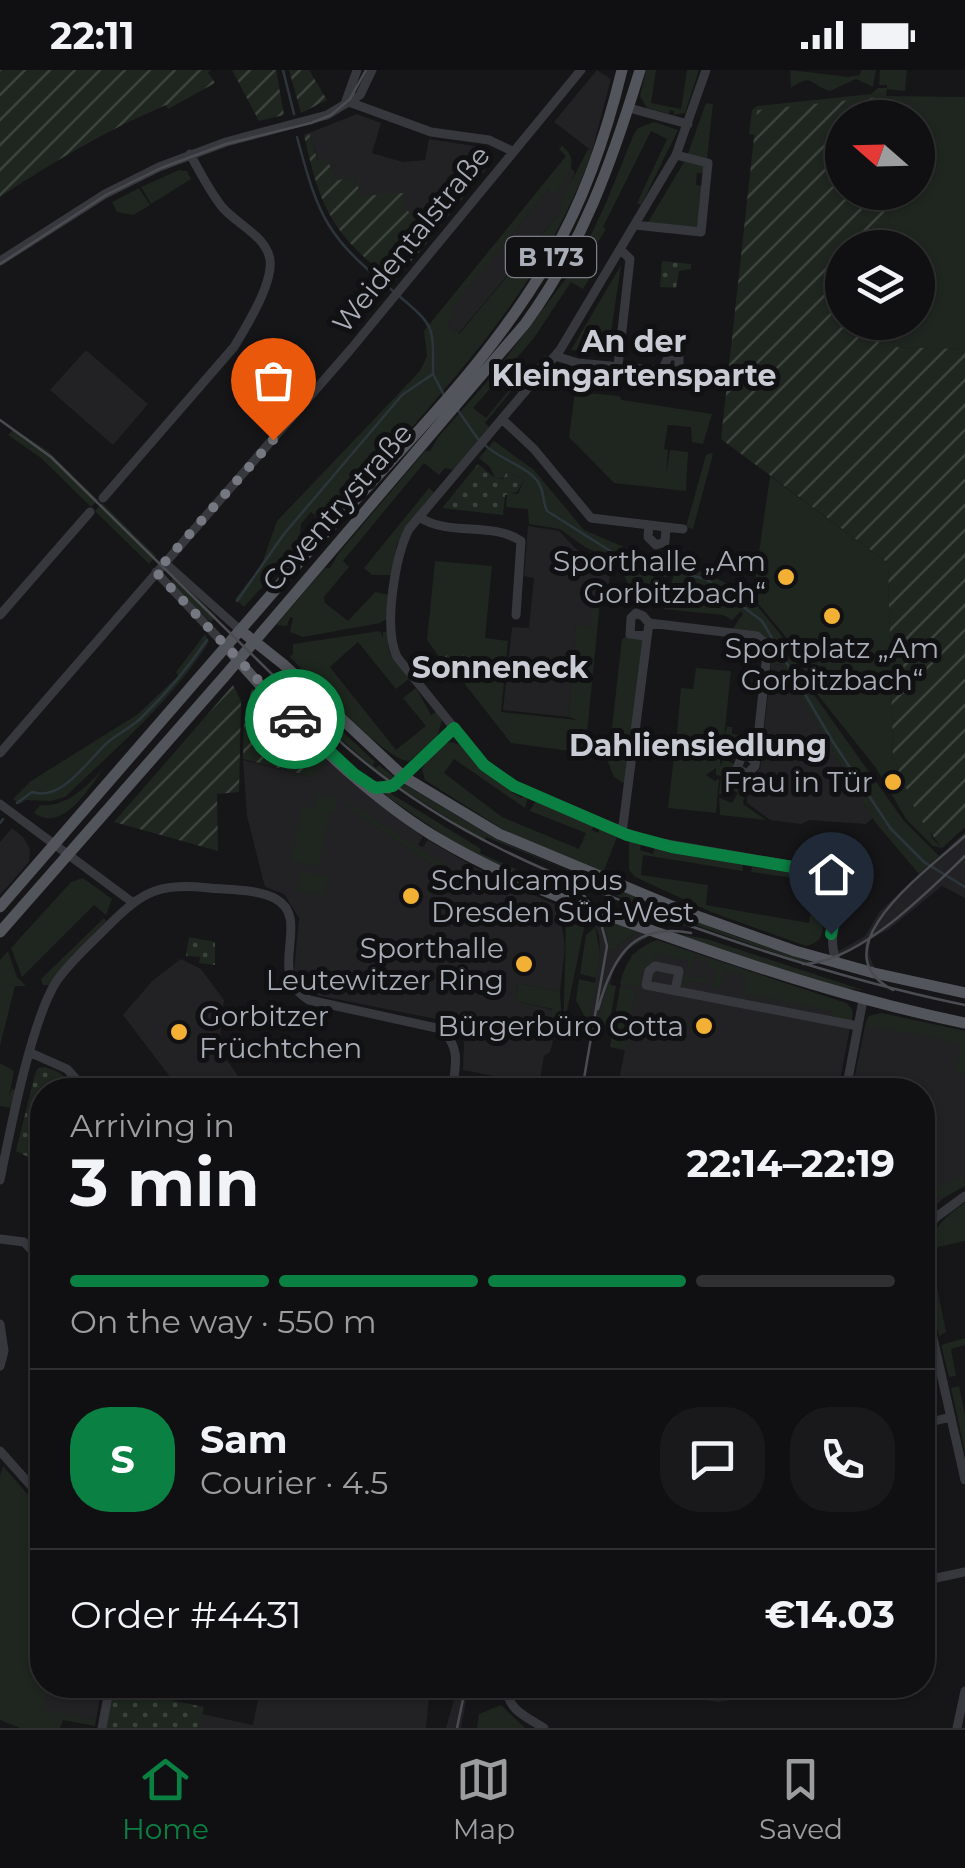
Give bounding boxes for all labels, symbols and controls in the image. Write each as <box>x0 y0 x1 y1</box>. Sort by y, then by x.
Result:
text: 22:11 <box>50 12 135 59</box>
north arrow <box>825 100 935 210</box>
map controls <box>825 100 935 340</box>
street label: Weidentalstraße <box>325 139 497 339</box>
button: layers <box>825 230 935 340</box>
road number: B 173 <box>506 237 596 277</box>
district label: An der Kleingartensparte <box>492 323 776 394</box>
pin <box>231 338 316 441</box>
icon: bag <box>246 353 301 408</box>
street label: Coventrystraße <box>255 416 419 598</box>
place label: Sporthalle „Am Gorbitzbach“ <box>553 544 766 610</box>
marker: Sporthalle „Am Gorbitzbach“ <box>775 566 797 588</box>
marker: Sportplatz „Am Gorbitzbach“ <box>821 605 843 627</box>
place label: Sportplatz „Am Gorbitzbach“ <box>725 631 939 697</box>
district label: Sonneneck <box>412 649 589 686</box>
courier <box>245 669 345 769</box>
icon: car <box>268 692 323 747</box>
district label: Dahliensiedlung <box>569 727 827 764</box>
place label: Frau in Tür <box>723 765 873 799</box>
marker: Frau in Tür <box>882 771 904 793</box>
pin <box>789 832 874 935</box>
icon: home <box>804 847 859 902</box>
place label: Schulcampus Dresden Süd-West <box>431 863 694 929</box>
marker: Schulcampus Dresden Süd-West <box>400 885 422 907</box>
place label: Sporthalle Leutewitzer Ring <box>266 931 504 997</box>
marker: Sporthalle Leutewitzer Ring <box>513 953 535 975</box>
place label: Gorbitzer Früchtchen <box>199 999 362 1065</box>
place label: Bürgerbüro Cotta <box>437 1009 684 1043</box>
marker: Bürgerbüro Cotta <box>693 1015 715 1037</box>
marker: Gorbitzer Früchtchen <box>168 1021 190 1043</box>
text: Arriving in <box>70 1106 235 1145</box>
text: 22:14–22:19 <box>686 1140 895 1187</box>
text: 3 min <box>70 1143 260 1222</box>
text: On the way · 550 m <box>70 1302 377 1341</box>
button: chat <box>660 1407 765 1512</box>
button: phone <box>790 1407 895 1512</box>
text: Sam <box>200 1416 288 1463</box>
text: S <box>110 1436 135 1483</box>
text: Courier · 4.5 <box>200 1463 388 1502</box>
text: Order #4431 <box>70 1591 302 1638</box>
text: €14.03 <box>765 1591 895 1638</box>
tab: Home <box>122 1752 209 1846</box>
tab: Map <box>453 1752 515 1846</box>
tab: Saved <box>759 1752 843 1846</box>

